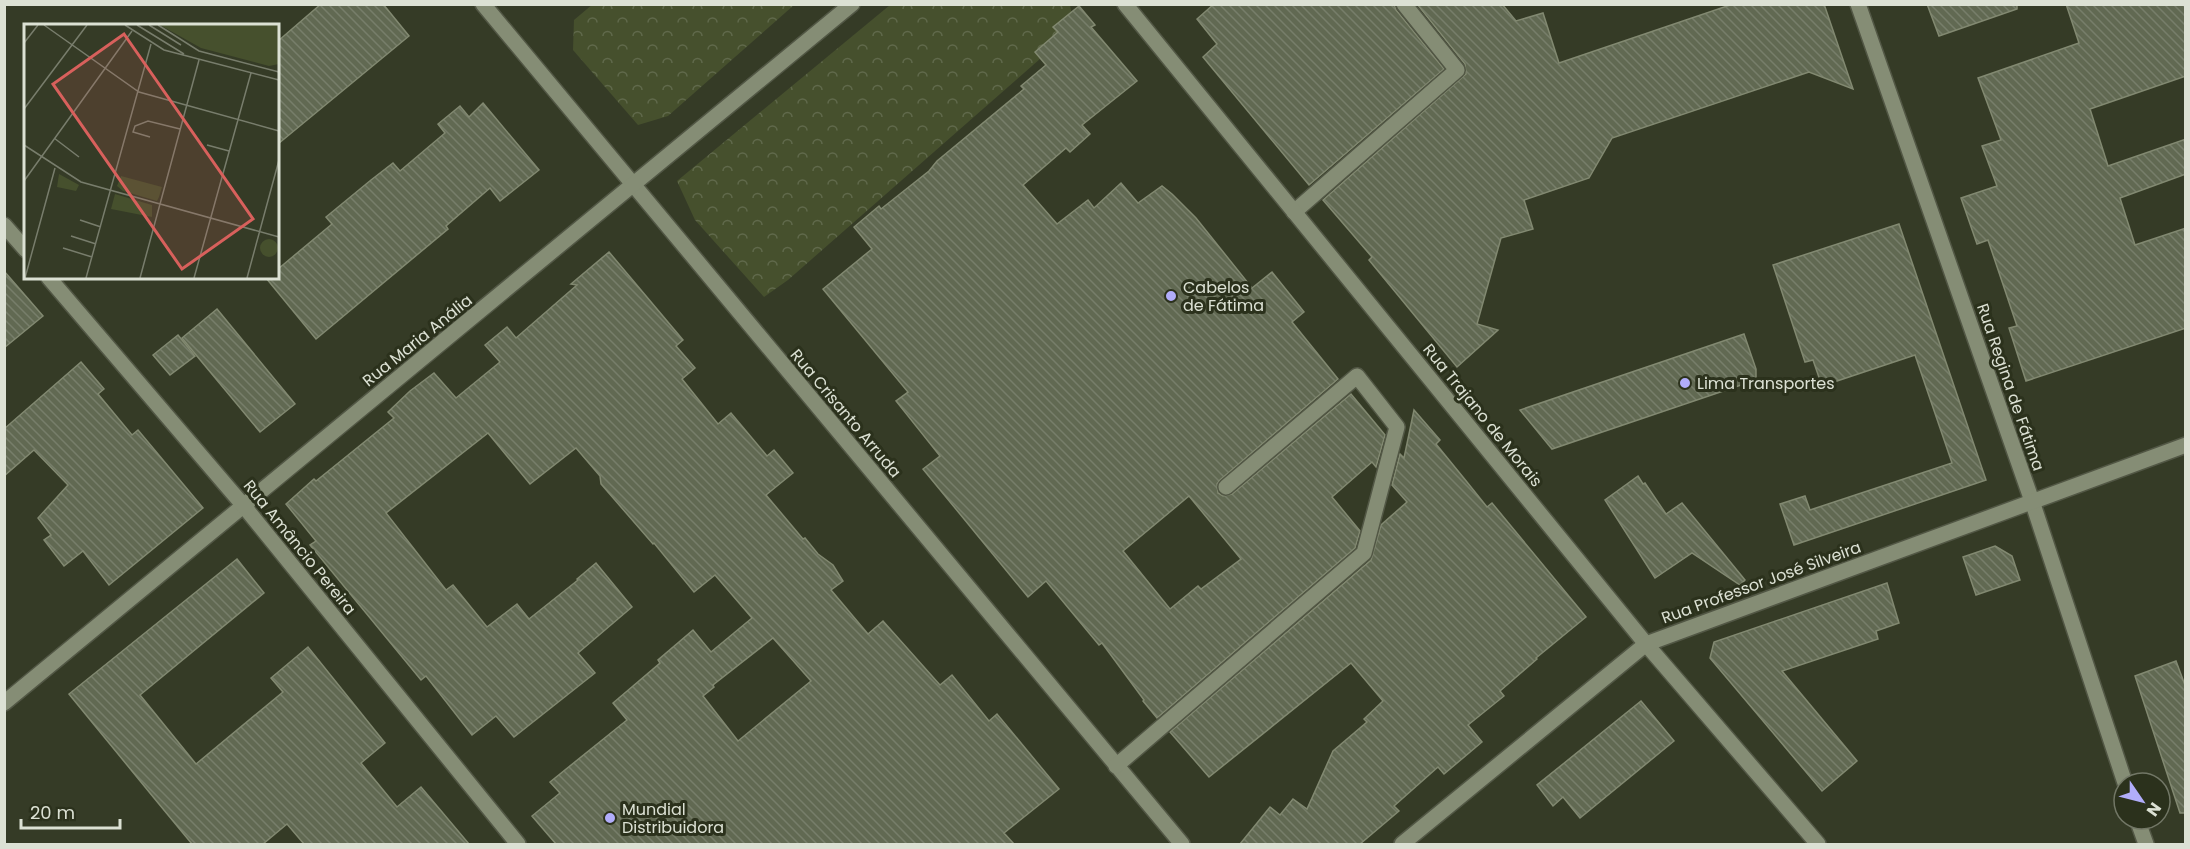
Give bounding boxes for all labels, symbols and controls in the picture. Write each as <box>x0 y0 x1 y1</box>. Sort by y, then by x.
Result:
inset map <box>24 24 279 279</box>
place label: Cabelos de Fátima <box>1183 276 1264 317</box>
street label: Rua Maria Anália <box>358 289 477 392</box>
marker: Cabelos de Fátima <box>1164 289 1178 303</box>
street label: Rua Regina de Fátima <box>1971 300 2050 474</box>
street label: Rua Trajano de Morais <box>1418 339 1548 492</box>
street label: Rua Crisanto Arruda <box>785 344 906 483</box>
place label: Lima Transportes <box>1697 372 1835 395</box>
marker: Lima Transportes <box>1678 376 1692 390</box>
street label: Rua Amâncio Pereira <box>238 475 361 620</box>
street label: Rua Professor José Silveira <box>1658 536 1864 629</box>
north arrow <box>2112 771 2172 831</box>
scale bar <box>21 792 120 830</box>
place label: Mundial Distribuidora <box>622 798 724 839</box>
text: N <box>2141 798 2167 821</box>
text: 20 m <box>30 800 75 825</box>
marker: Mundial Distribuidora <box>603 811 617 825</box>

